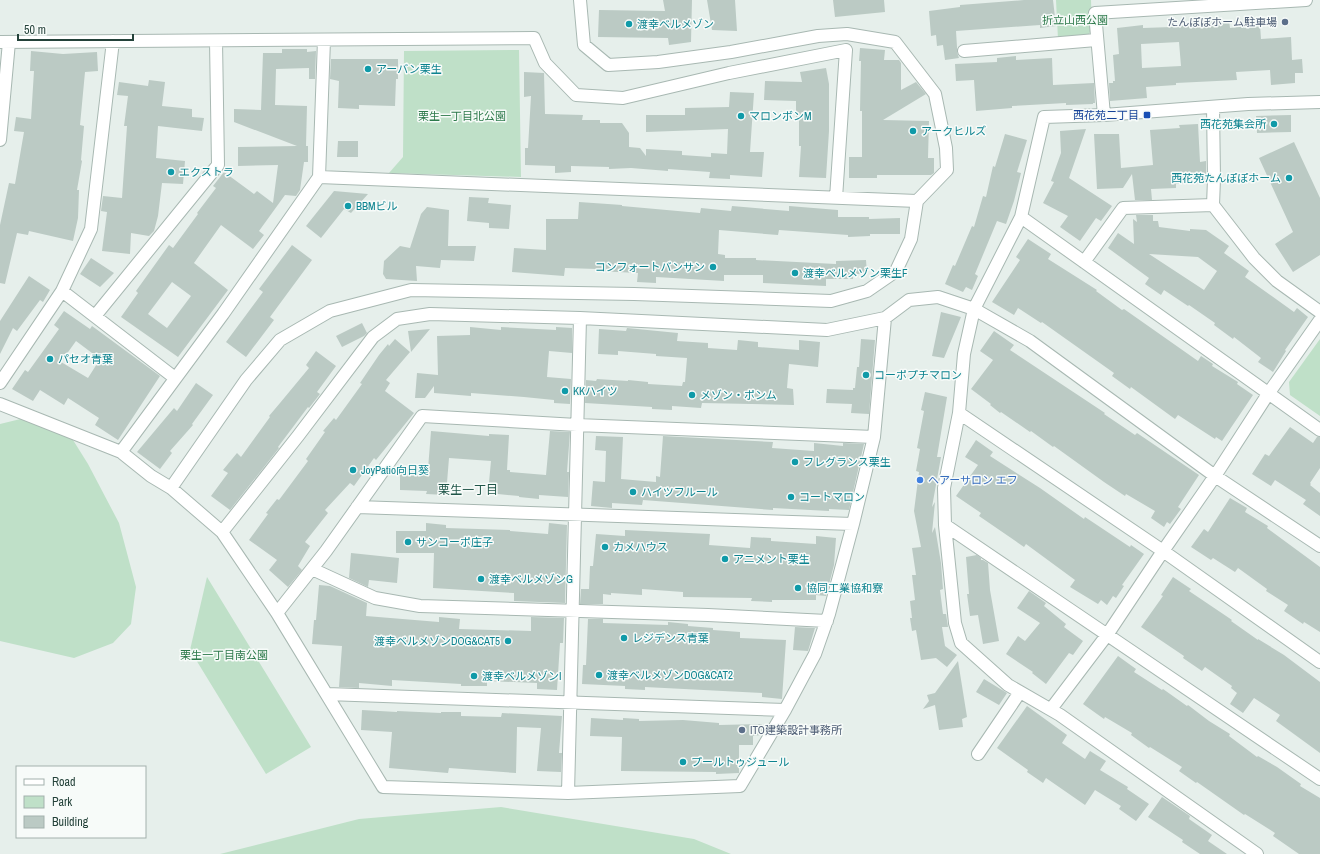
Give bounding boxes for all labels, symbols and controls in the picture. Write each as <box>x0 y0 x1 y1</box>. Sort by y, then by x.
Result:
park label: 折立山西公園 <box>1042 13 1108 27</box>
place label: たんぽぽホーム駐車場 <box>1167 15 1277 29</box>
scale bar <box>18 16 133 42</box>
place label: 渡幸ベルメゾン <box>637 17 714 31</box>
marker: たんぽぽホーム駐車場 <box>1280 17 1290 27</box>
marker: 渡幸ベルメゾン <box>624 19 634 29</box>
text: 50 m <box>24 22 46 38</box>
place label: アーバン栗生 <box>376 62 442 76</box>
marker: アーバン栗生 <box>363 64 373 74</box>
place label: 西花苑二丁目 <box>1073 108 1139 122</box>
park label: 栗生一丁目北公園 <box>418 109 506 123</box>
place label: マロンボンM <box>749 109 812 123</box>
marker: 西花苑二丁目 <box>1142 110 1152 120</box>
marker: マロンボンM <box>736 111 746 121</box>
place label: 西花苑集会所 <box>1200 117 1267 131</box>
marker: 西花苑集会所 <box>1269 119 1279 129</box>
place label: アークヒルズ <box>921 124 986 138</box>
marker: アークヒルズ <box>908 126 918 136</box>
place label: エクストラ <box>179 165 234 179</box>
marker: エクストラ <box>166 167 176 177</box>
place label: 西花苑たんぽぽホーム <box>1171 171 1281 185</box>
marker: 西花苑たんぽぽホーム <box>1284 173 1294 183</box>
place label: BBMビル <box>356 199 398 213</box>
marker: BBMビル <box>343 201 353 211</box>
place label: コンフォートバンサン <box>595 260 705 274</box>
marker: コンフォートバンサン <box>708 262 718 272</box>
place label: 渡幸ベルメゾン栗生F <box>803 266 908 280</box>
marker: 渡幸ベルメゾン栗生F <box>790 268 800 278</box>
place label: パセオ青葉 <box>58 352 113 366</box>
marker: パセオ青葉 <box>45 354 55 364</box>
place label: コーポプチマロン <box>874 368 962 382</box>
marker: コーポプチマロン <box>861 370 871 380</box>
place label: KKハイツ <box>573 384 618 398</box>
marker: KKハイツ <box>560 386 570 396</box>
place label: メゾン・ポンム <box>700 388 777 402</box>
marker: メゾン・ポンム <box>687 390 697 400</box>
place label: フレグランス栗生 <box>803 455 891 469</box>
marker: フレグランス栗生 <box>790 457 800 467</box>
place label: JoyPatio向日葵 <box>361 463 429 477</box>
marker: JoyPatio向日葵 <box>348 465 358 475</box>
place label: ヘアーサロン エフ <box>928 473 1018 487</box>
marker: ヘアーサロン エフ <box>915 475 925 485</box>
district label: 栗生一丁目 <box>438 482 498 498</box>
place label: ハイツフルール <box>641 485 718 499</box>
marker: ハイツフルール <box>628 487 638 497</box>
place label: コートマロン <box>799 490 865 504</box>
marker: コートマロン <box>786 492 796 502</box>
place label: サンコーポ庄子 <box>416 535 493 549</box>
marker: サンコーポ庄子 <box>403 537 413 547</box>
place label: カメハウス <box>613 540 668 554</box>
marker: カメハウス <box>600 542 610 552</box>
place label: アニメント栗生 <box>733 552 810 566</box>
marker: アニメント栗生 <box>720 554 730 564</box>
place label: 渡幸ベルメゾンG <box>489 572 573 586</box>
marker: 渡幸ベルメゾンG <box>476 574 486 584</box>
place label: 協同工業協和寮 <box>806 581 883 595</box>
marker: 協同工業協和寮 <box>793 583 803 593</box>
place label: レジデンス青葉 <box>632 631 709 645</box>
marker: レジデンス青葉 <box>619 633 629 643</box>
place label: 渡幸ベルメゾンDOG&CAT5 <box>374 634 500 648</box>
marker: 渡幸ベルメゾンDOG&CAT5 <box>503 636 513 646</box>
park label: 栗生一丁目南公園 <box>180 648 268 662</box>
place label: 渡幸ベルメゾンDOG&CAT2 <box>607 668 733 682</box>
place label: 渡幸ベルメゾンI <box>482 669 562 683</box>
marker: 渡幸ベルメゾンDOG&CAT2 <box>594 670 604 680</box>
marker: 渡幸ベルメゾンI <box>469 671 479 681</box>
place label: ITO建築設計事務所 <box>750 723 843 737</box>
marker: ITO建築設計事務所 <box>737 725 747 735</box>
place label: プールトゥジュール <box>691 755 789 769</box>
marker: プールトゥジュール <box>678 757 688 767</box>
legend <box>16 766 146 838</box>
text: Road <box>52 774 76 790</box>
text: Park <box>52 794 72 810</box>
text: Building <box>52 814 89 830</box>

